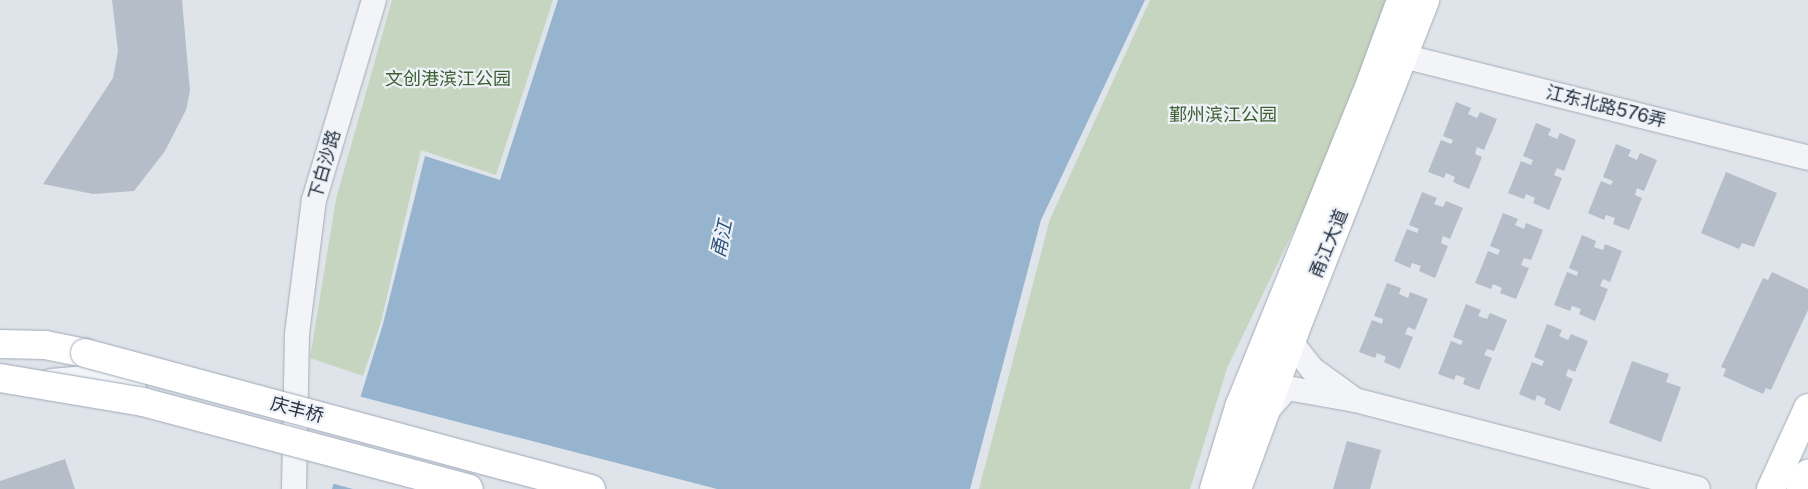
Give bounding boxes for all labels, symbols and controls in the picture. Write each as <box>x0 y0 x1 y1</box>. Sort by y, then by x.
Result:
park label: 文创港滨江公园 <box>385 68 511 90</box>
street label: 江东北路576弄 <box>1544 82 1668 132</box>
park label: 鄞州滨江公园 <box>1169 104 1277 126</box>
street label: 下白沙路 <box>305 127 345 203</box>
street label: 甬江大道 <box>1306 207 1352 281</box>
water label: 甬江 <box>707 218 737 260</box>
street label: 庆丰桥 <box>268 393 326 427</box>

